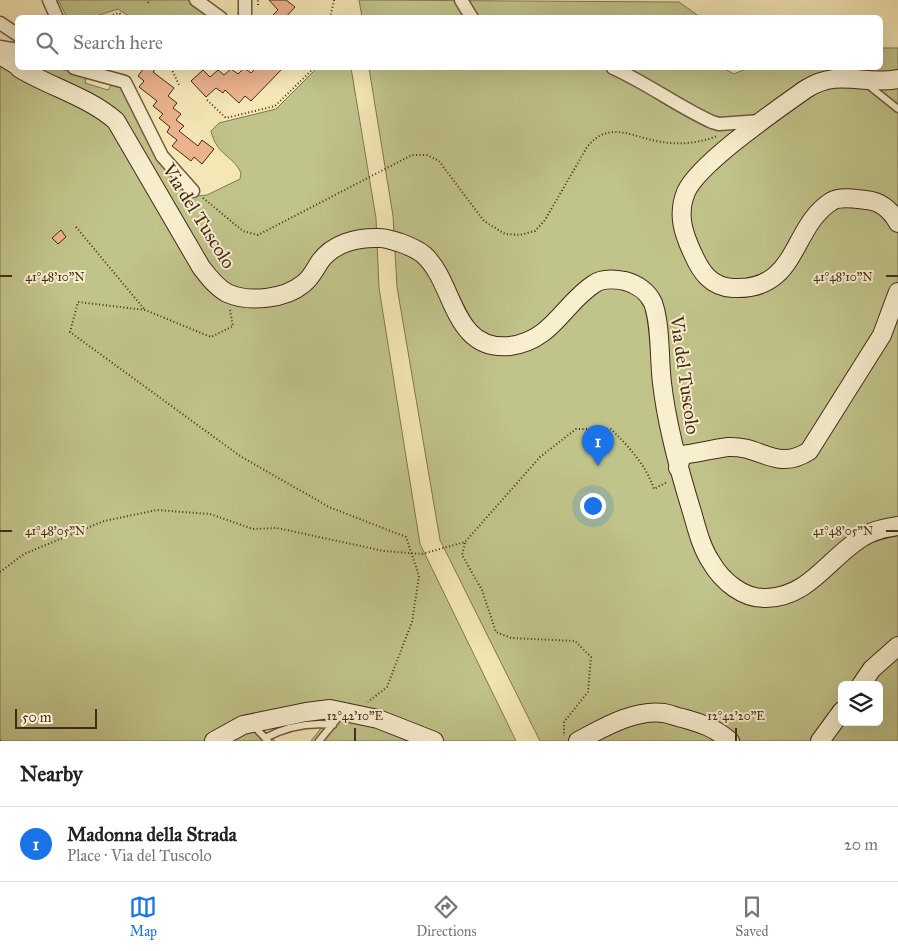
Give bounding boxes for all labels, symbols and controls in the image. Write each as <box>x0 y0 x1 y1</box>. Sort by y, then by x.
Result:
search box <box>15 15 883 70</box>
icon: search <box>33 29 61 57</box>
text: Search here <box>73 31 163 54</box>
street label: Via del Tuscolo <box>157 158 241 273</box>
text: 41°48'10"N <box>25 270 85 284</box>
text: 41°48'10"N <box>813 270 873 284</box>
street label: Via del Tuscolo <box>665 313 705 436</box>
pin: 1 <box>582 425 614 466</box>
your location <box>580 493 606 519</box>
text: 41°48'05"N <box>25 524 85 538</box>
text: 41°48'05"N <box>813 524 873 538</box>
map controls <box>838 681 883 726</box>
button: layers <box>838 681 883 726</box>
scale bar <box>15 706 98 729</box>
text: 50 m <box>22 709 51 726</box>
text: 12°42'10"E <box>327 709 384 723</box>
text: 12°42'20"E <box>707 709 765 723</box>
text: Nearby <box>20 761 83 787</box>
text: Madonna della Strada <box>67 823 237 846</box>
text: 1 <box>33 835 39 854</box>
text: 20 m <box>844 835 878 854</box>
text: Place · Via del Tuscolo <box>67 846 212 865</box>
tab: Map <box>129 893 157 940</box>
tab: Directions <box>416 893 477 940</box>
tab: Saved <box>735 893 769 940</box>

